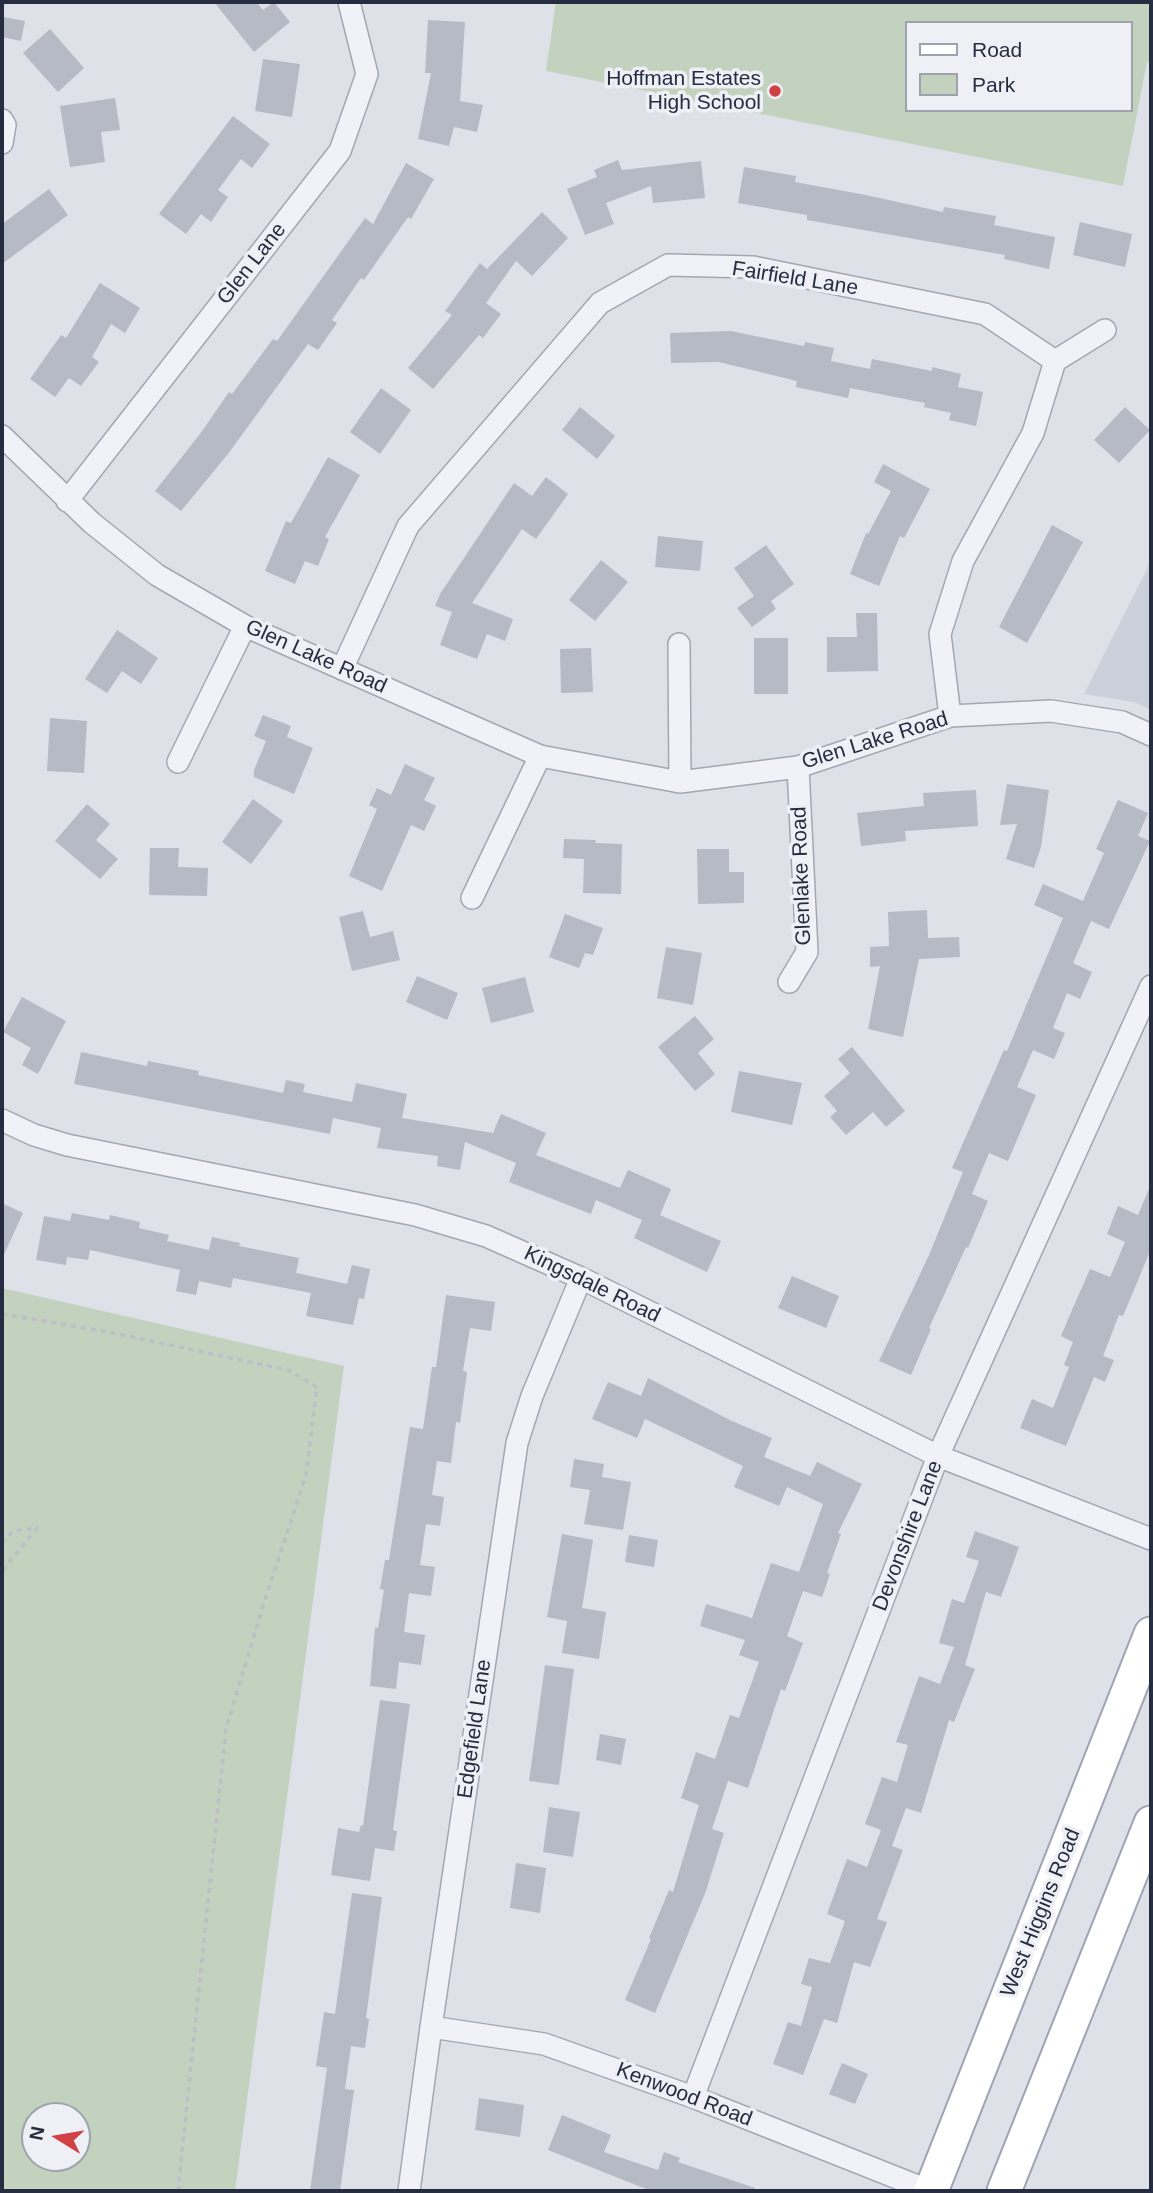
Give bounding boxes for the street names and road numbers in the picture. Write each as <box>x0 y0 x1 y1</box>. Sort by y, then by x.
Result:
street label: Glen Lane <box>212 218 292 310</box>
street label: Fairfield Lane <box>730 257 860 301</box>
street label: Glen Lake Road <box>242 615 390 699</box>
street label: Glen Lake Road <box>799 707 951 775</box>
street label: Glenlake Road <box>787 806 817 946</box>
street label: Kingsdale Road <box>520 1241 664 1329</box>
street label: Devonshire Lane <box>868 1457 948 1615</box>
street label: Edgefield Lane <box>453 1658 497 1800</box>
street label: West Higgins Road <box>996 1825 1086 2001</box>
street label: Kenwood Road <box>612 2058 756 2132</box>

